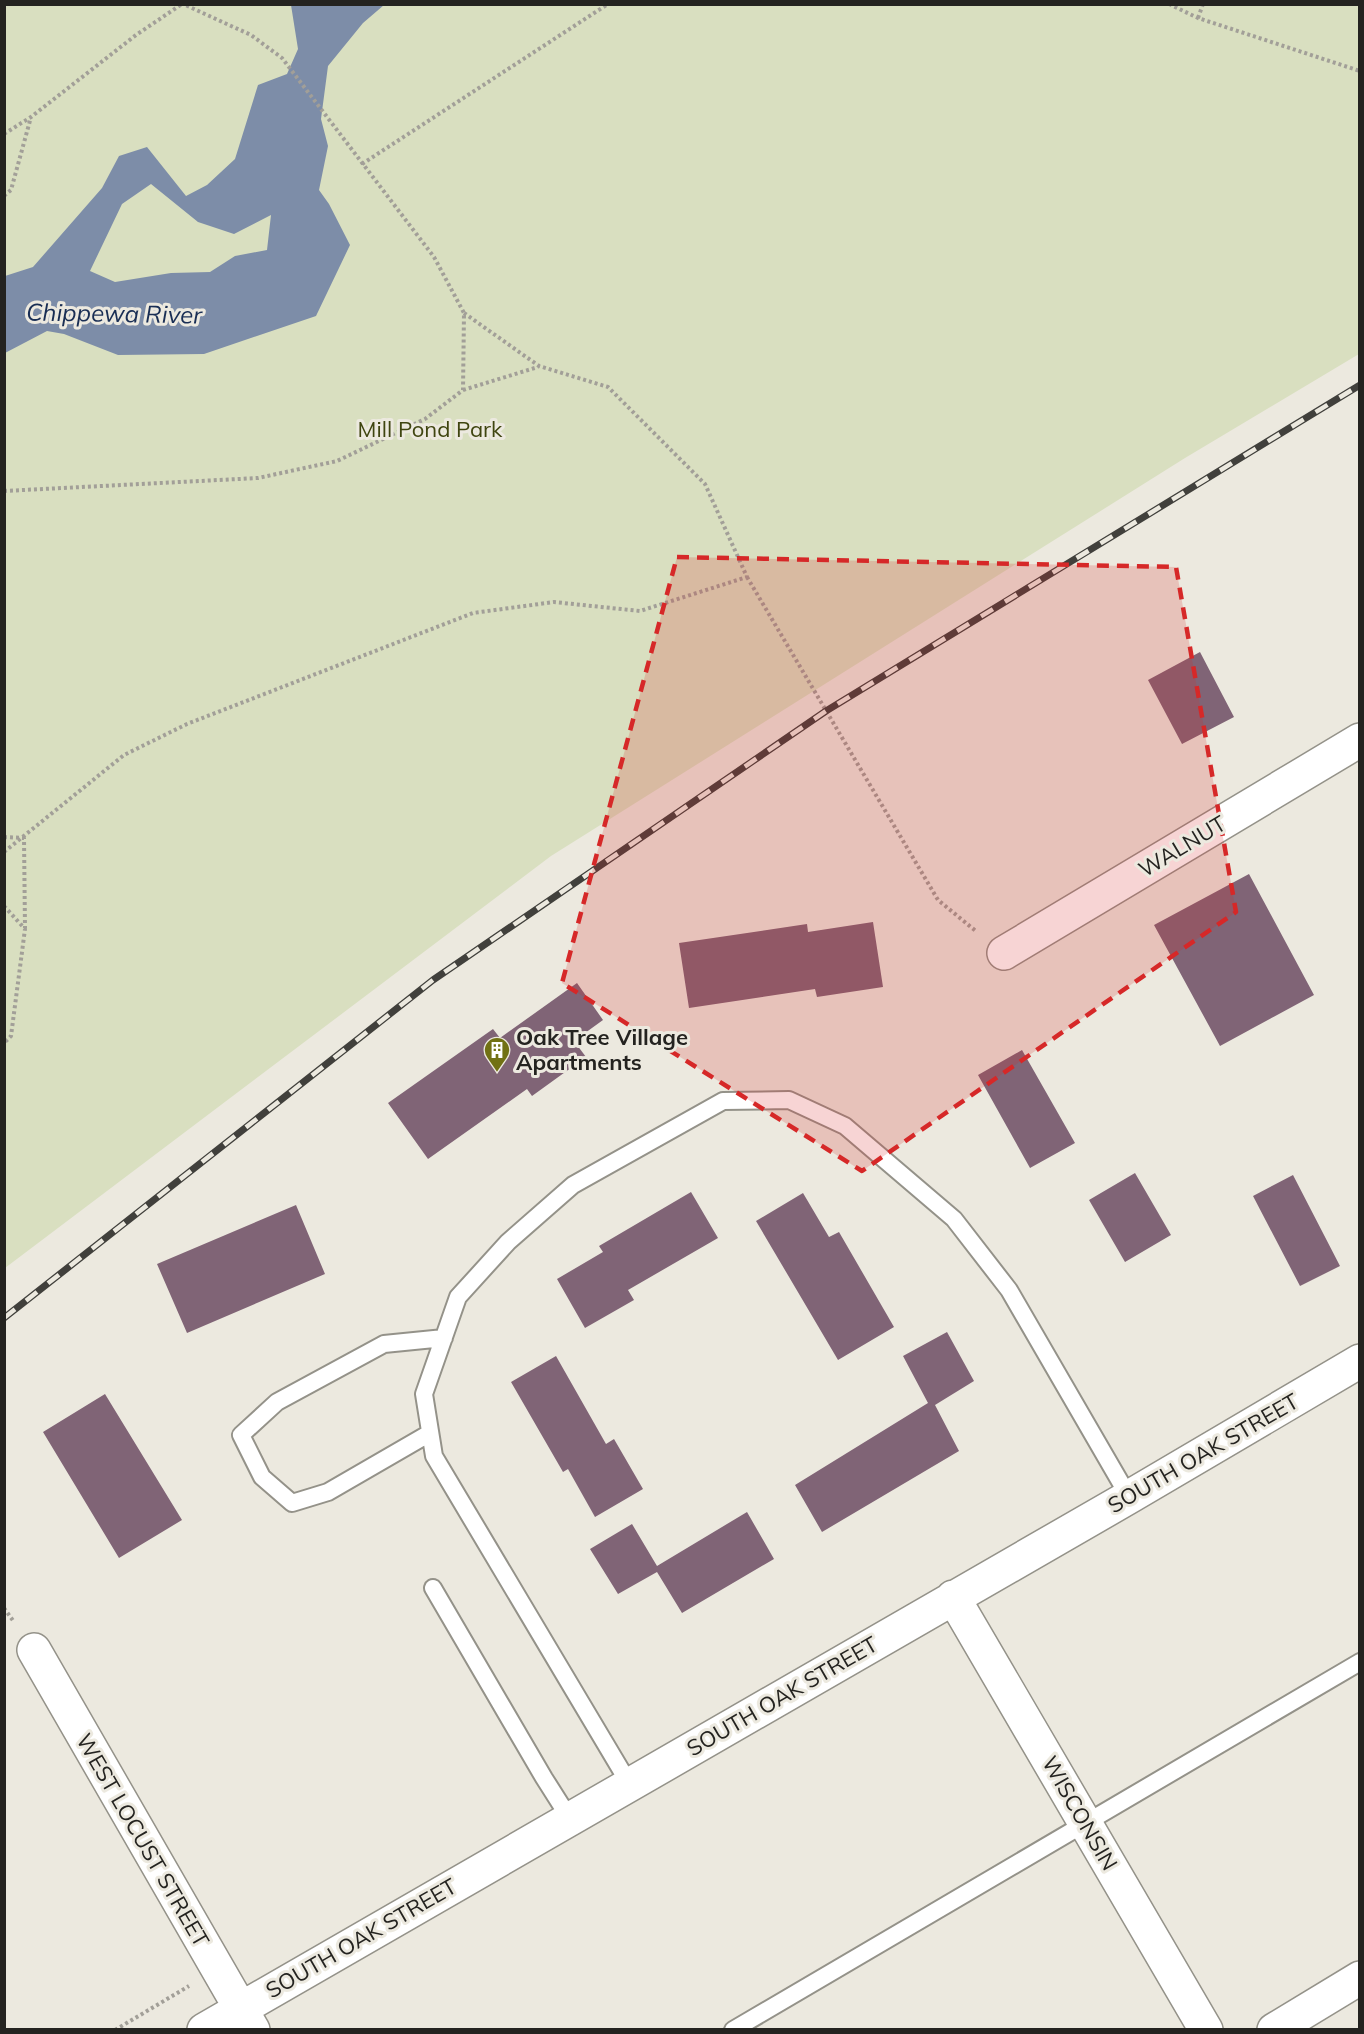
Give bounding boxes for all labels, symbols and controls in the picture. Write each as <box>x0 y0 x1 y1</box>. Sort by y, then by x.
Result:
water label: Chippewa River <box>26 296 203 330</box>
park label: Mill Pond Park <box>358 415 503 443</box>
street label: WALNUT <box>1133 809 1231 883</box>
place label: Oak Tree Village Apartments <box>516 1023 688 1076</box>
building icon: Oak Tree Village Apartments <box>482 1035 512 1073</box>
street label: SOUTH OAK STREET <box>1102 1387 1304 1519</box>
street label: SOUTH OAK STREET <box>681 1630 883 1762</box>
street label: WEST LOCUST STREET <box>70 1728 216 1952</box>
street label: WISCONSIN <box>1036 1751 1124 1875</box>
street label: SOUTH OAK STREET <box>260 1872 462 2004</box>

